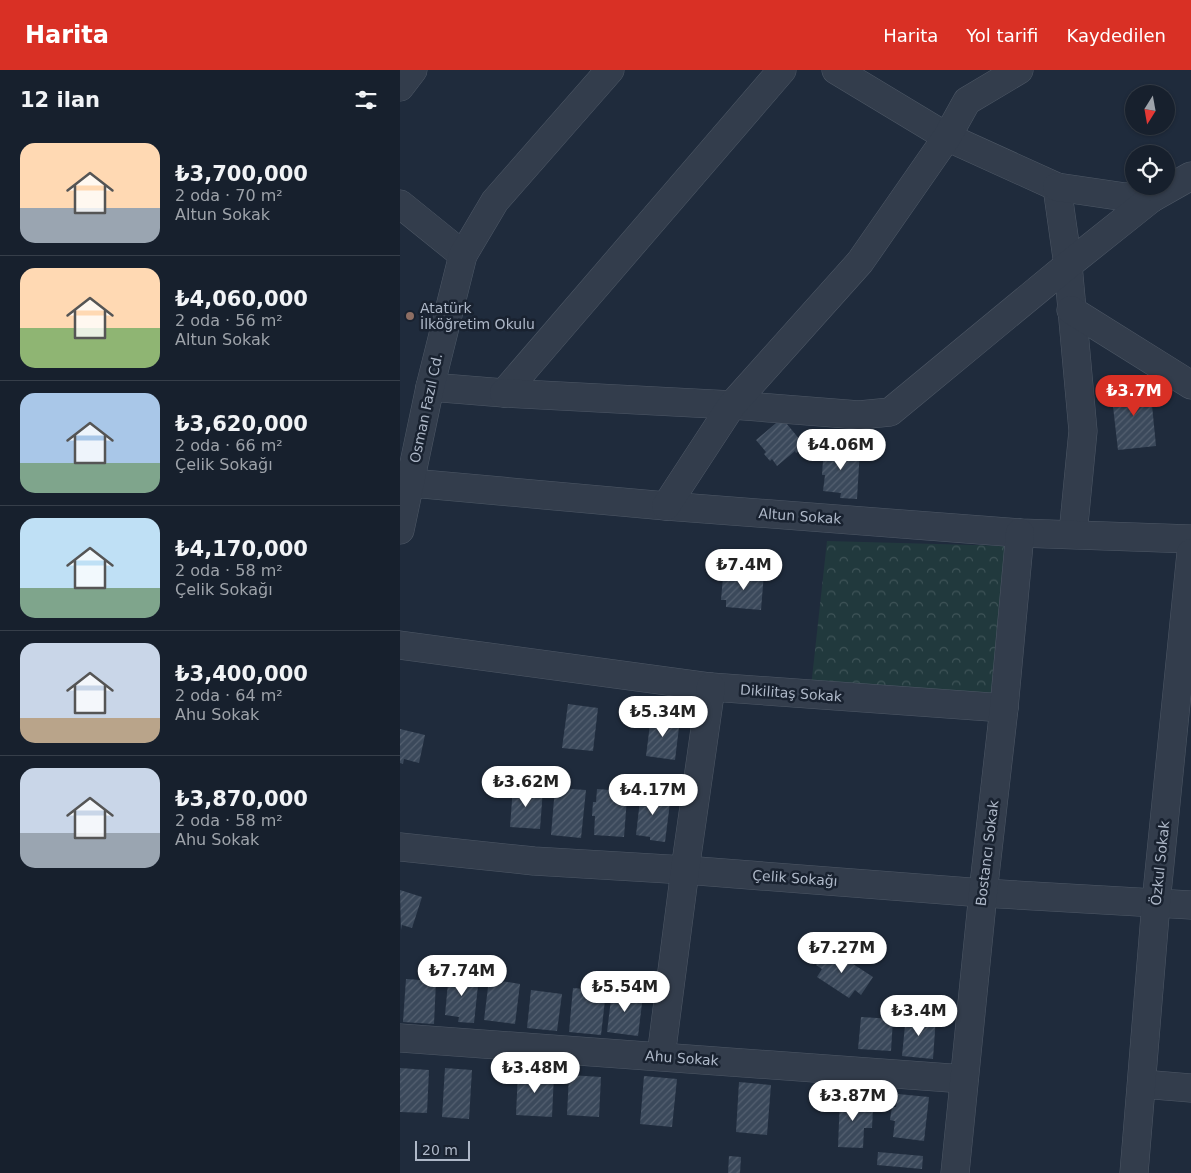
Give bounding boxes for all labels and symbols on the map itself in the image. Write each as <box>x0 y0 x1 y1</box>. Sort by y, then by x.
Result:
north arrow <box>1125 85 1175 135</box>
place label: Atatürk İlköğretim Okulu <box>420 300 535 332</box>
marker: Atatürk İlköğretim Okulu <box>404 310 416 322</box>
street label: Osman Fazıl Cd. <box>407 352 445 464</box>
pin: ₺3.7M <box>1099 374 1169 417</box>
pin: ₺4.06M <box>800 428 882 471</box>
street label: Altun Sokak <box>758 505 843 527</box>
pin: ₺7.4M <box>709 548 779 591</box>
street label: Dikilitaş Sokak <box>739 681 843 705</box>
pin: ₺5.34M <box>622 696 704 738</box>
pin: ₺3.62M <box>485 766 567 808</box>
pin: ₺4.17M <box>612 774 694 816</box>
street label: Bostancı Sokak <box>973 798 1002 907</box>
street label: Özkul Sokak <box>1147 819 1173 906</box>
street label: Çelik Sokağı <box>752 867 838 889</box>
pin: ₺7.27M <box>801 932 883 974</box>
pin: ₺7.74M <box>421 954 503 997</box>
pin: ₺5.54M <box>584 970 666 1013</box>
pin: ₺3.4M <box>884 994 954 1037</box>
street label: Ahu Sokak <box>645 1047 720 1069</box>
pin: ₺3.48M <box>494 1052 576 1094</box>
pin: ₺3.87M <box>812 1080 894 1122</box>
scale bar <box>415 1138 470 1161</box>

